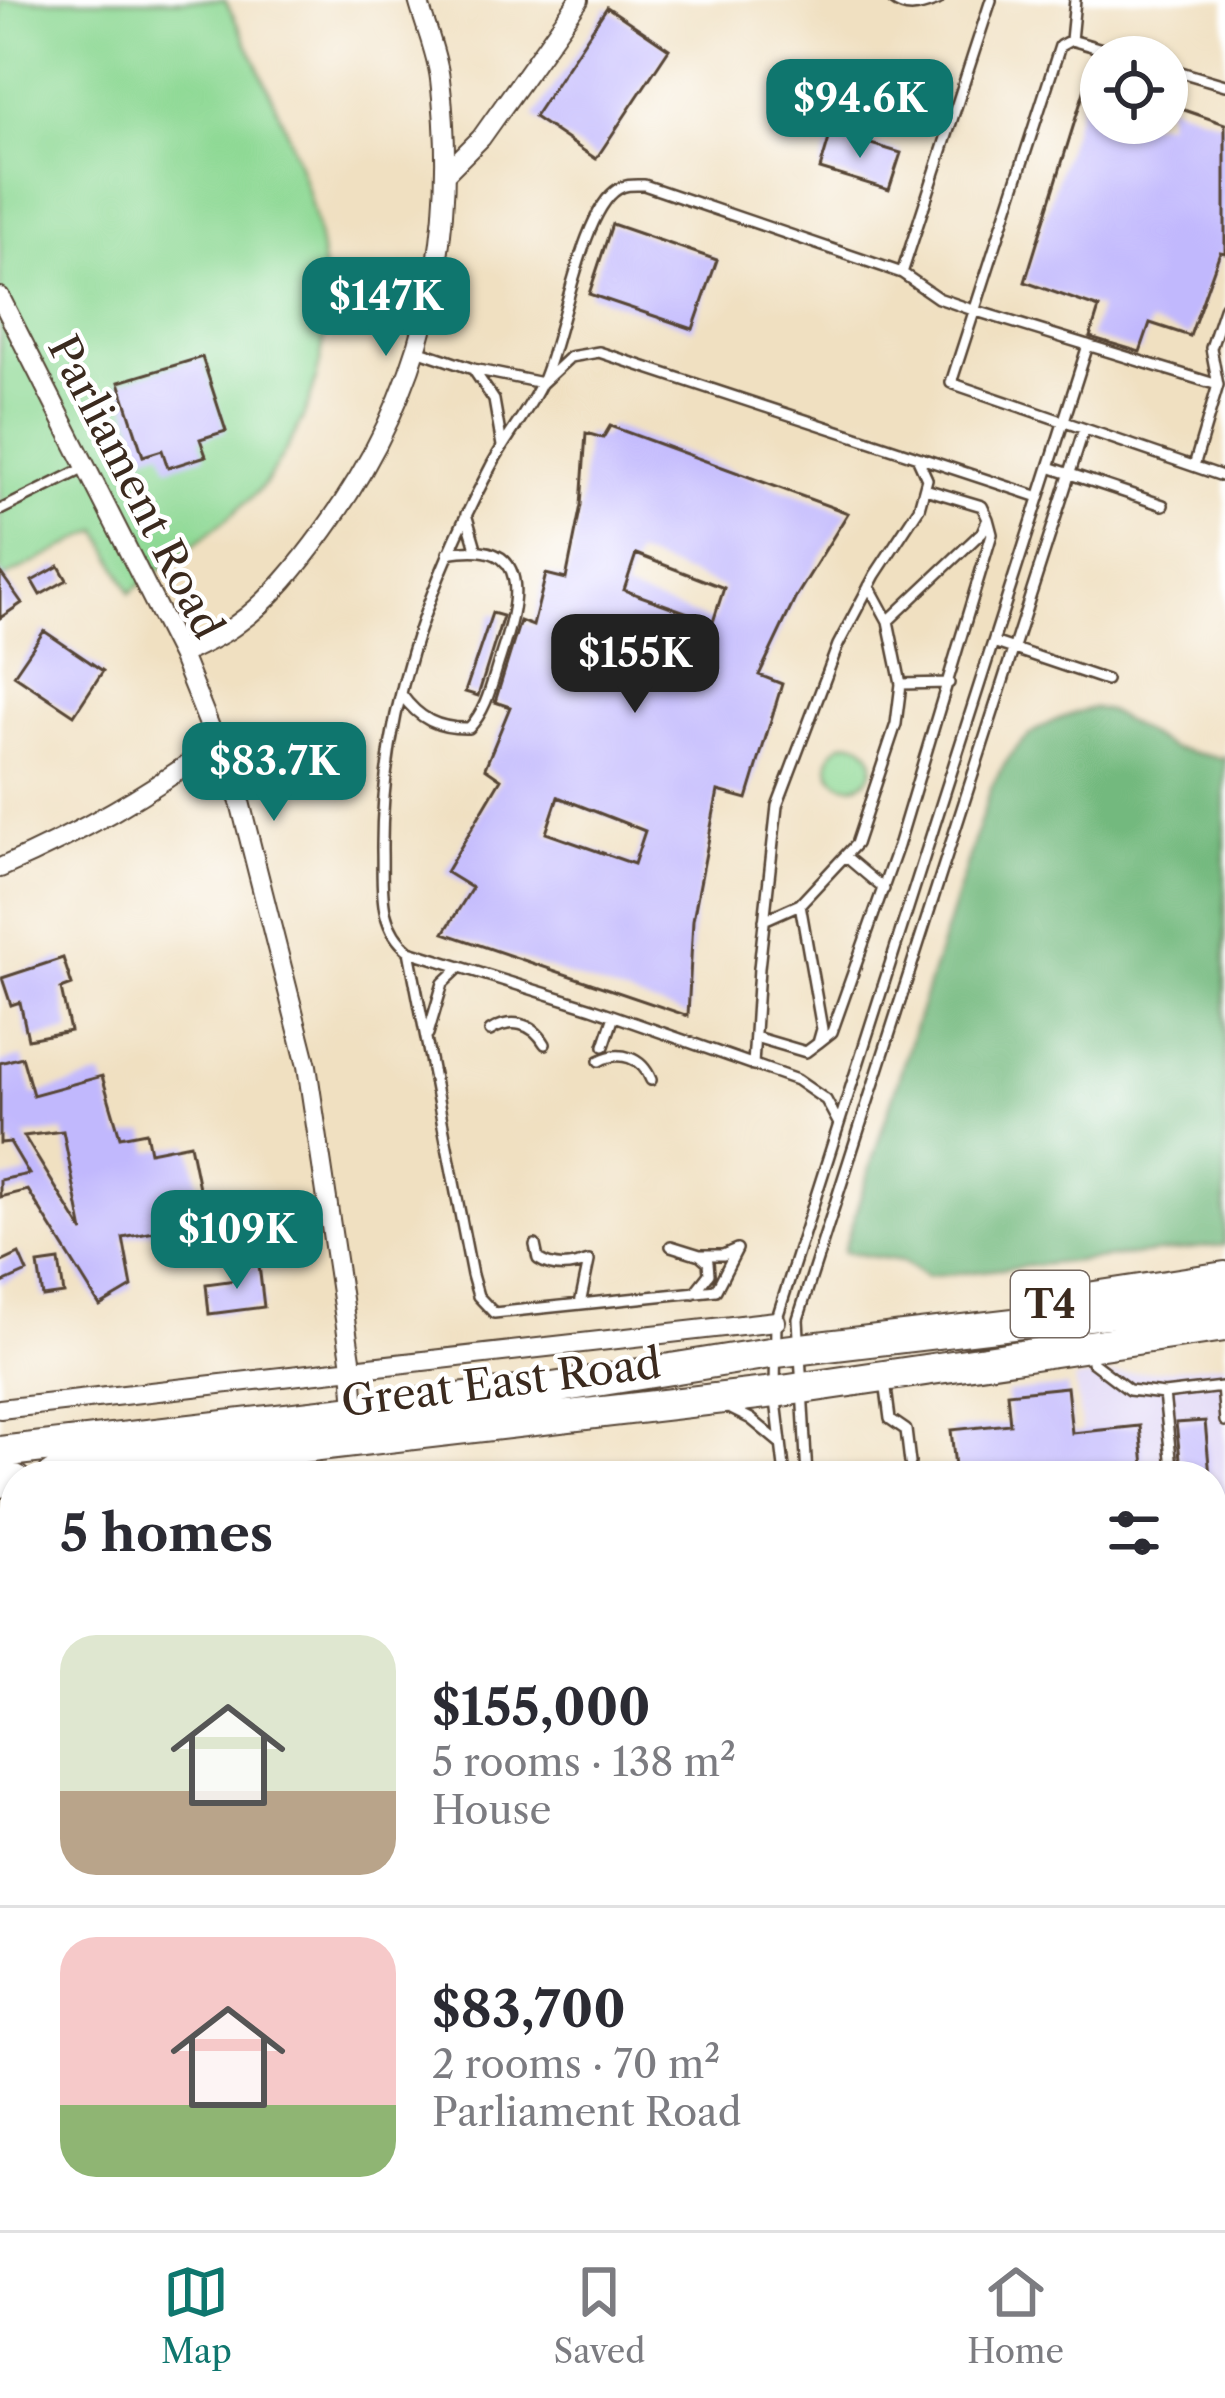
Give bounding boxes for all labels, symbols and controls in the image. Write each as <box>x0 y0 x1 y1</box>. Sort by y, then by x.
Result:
map controls <box>1080 36 1188 144</box>
button: locate <box>1080 36 1188 144</box>
pin: $94.6K <box>762 59 958 161</box>
text: $94.6K <box>793 74 927 122</box>
pin: $147K <box>302 257 470 359</box>
text: $147K <box>329 272 443 320</box>
street label: Parliament Road <box>37 327 235 647</box>
pin: $155K <box>551 614 719 716</box>
text: $155K <box>578 629 692 677</box>
pin: $83.7K <box>176 722 372 824</box>
text: $83.7K <box>209 737 339 785</box>
pin: $109K <box>153 1190 321 1292</box>
text: $109K <box>178 1205 296 1253</box>
road number: T4 <box>1011 1271 1089 1337</box>
street label: Great East Road <box>338 1337 664 1427</box>
icon: filters <box>1101 1500 1167 1566</box>
text: 5 homes <box>60 1502 273 1564</box>
text: $155,000 <box>432 1676 651 1738</box>
icon: home <box>156 1683 300 1827</box>
text: 5 rooms · 138 m² <box>432 1738 736 1786</box>
text: House <box>432 1786 551 1834</box>
text: $83,700 <box>432 1978 626 2040</box>
icon: home <box>156 1985 300 2129</box>
text: 2 rooms · 70 m² <box>432 2040 720 2088</box>
text: Parliament Road <box>432 2088 741 2136</box>
tab: Map <box>161 2259 232 2372</box>
tab: Saved <box>554 2259 645 2372</box>
tab: Home <box>967 2259 1064 2372</box>

